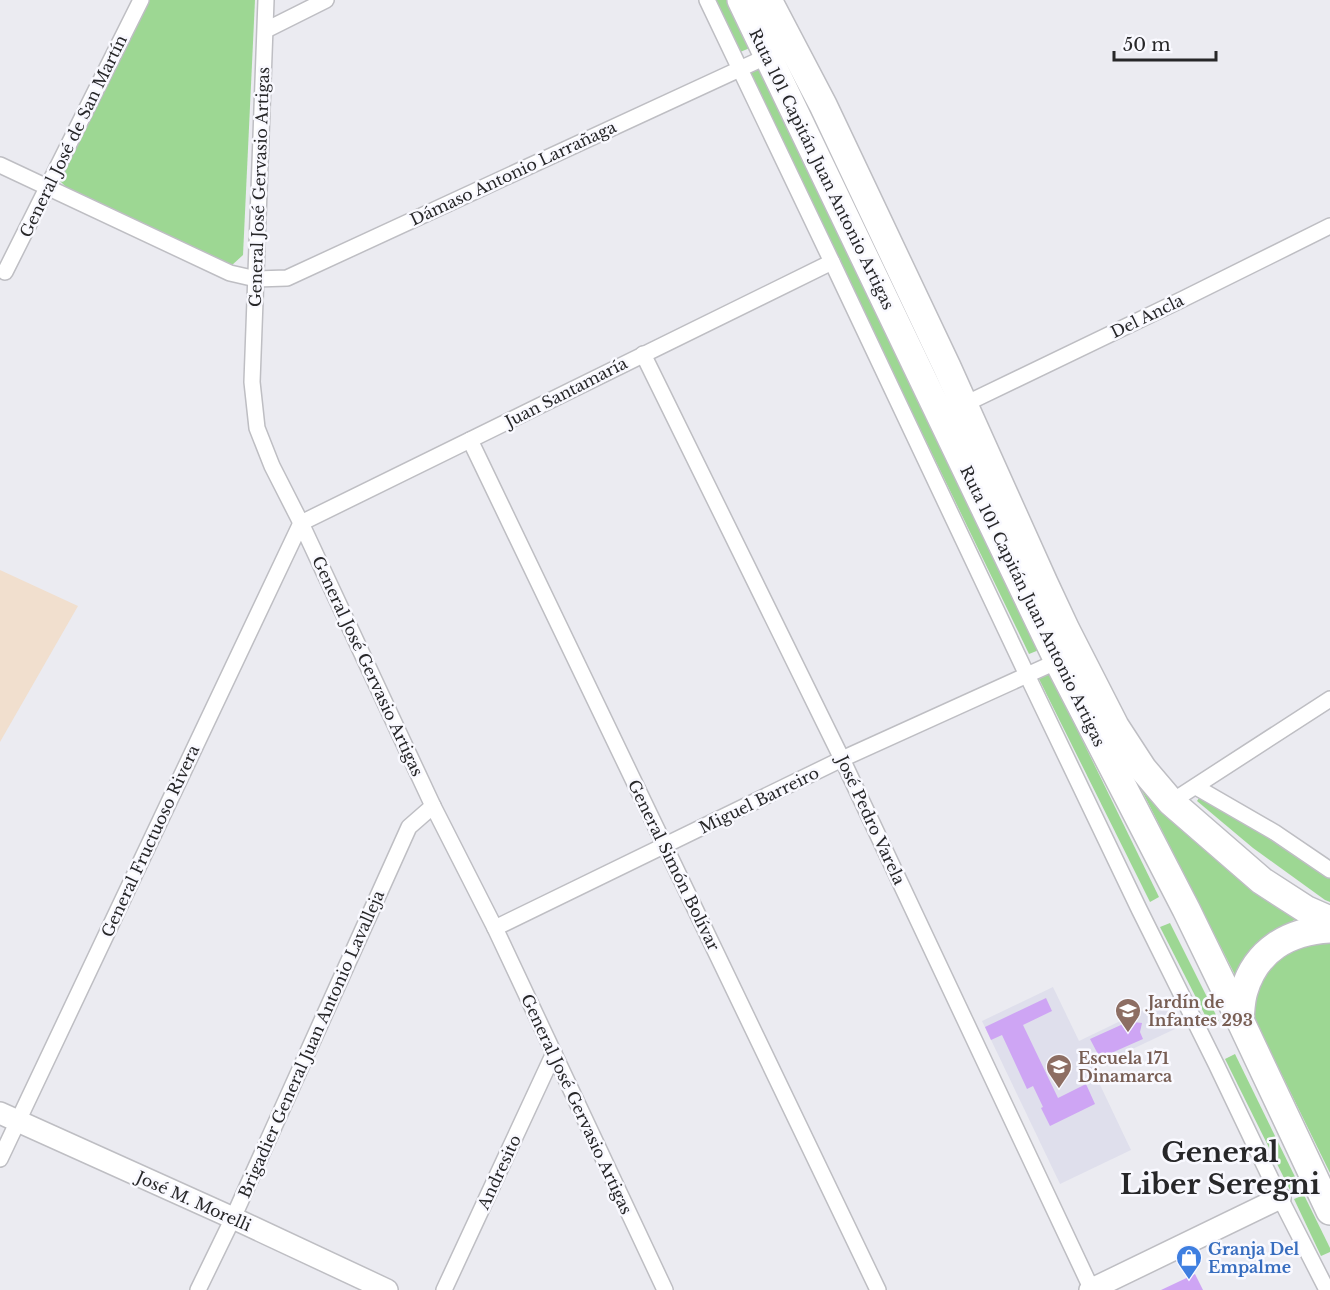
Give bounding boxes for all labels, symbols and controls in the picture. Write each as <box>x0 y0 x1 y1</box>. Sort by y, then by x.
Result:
scale bar <box>1114 24 1216 62</box>
street label: Ruta 101 Capitán Juan Antonio Artigas <box>745 25 899 313</box>
street label: General José de San Martín <box>15 32 131 240</box>
text: 50 m <box>1123 34 1171 56</box>
street label: General José Gervasio Artigas <box>245 66 273 308</box>
street label: Dámaso Antonio Larrañaga <box>407 116 619 230</box>
street label: Del Ancla <box>1107 290 1187 342</box>
street label: Juan Santamaría <box>500 353 630 432</box>
street label: Ruta 101 Capitán Juan Antonio Artigas <box>956 462 1110 750</box>
street label: General José Gervasio Artigas <box>308 553 428 779</box>
street label: General Fructuoso Rivera <box>97 742 203 940</box>
street label: José Pedro Varela <box>831 750 910 888</box>
street label: Miguel Barreiro <box>696 762 822 838</box>
street label: General Simón Bolívar <box>624 776 724 954</box>
street label: Brigadier General Juan Antonio Lavalleja <box>234 887 388 1201</box>
street label: General José Gervasio Artigas <box>517 991 637 1217</box>
place label: Jardín de Infantes 293 <box>1145 992 1253 1030</box>
school or university icon: Jardín de Infantes 293 <box>1113 996 1143 1034</box>
place label: Escuela 171 Dinamarca <box>1078 1048 1172 1086</box>
school or university icon: Escuela 171 Dinamarca <box>1044 1052 1074 1090</box>
street label: Andresito <box>473 1132 525 1213</box>
district label: General Liber Seregni <box>1120 1135 1320 1202</box>
street label: José M. Morelli <box>132 1166 255 1235</box>
place label: Granja Del Empalme <box>1208 1239 1300 1277</box>
shop icon: Granja Del Empalme <box>1174 1243 1204 1281</box>

